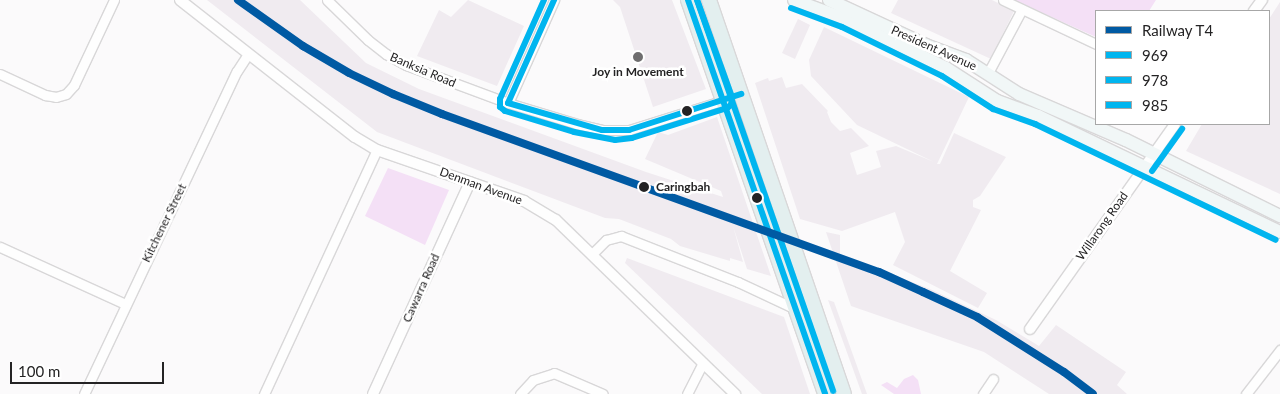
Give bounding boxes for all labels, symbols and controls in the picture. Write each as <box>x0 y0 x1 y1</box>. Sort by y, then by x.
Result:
legend <box>1095 10 1270 125</box>
text: Railway T4 <box>1142 21 1213 39</box>
street label: President Avenue <box>889 23 979 73</box>
text: 969 <box>1142 46 1168 64</box>
street label: Banksia Road <box>388 50 458 90</box>
marker: Joy in Movement <box>632 51 644 63</box>
place label: Joy in Movement <box>592 65 684 79</box>
text: 978 <box>1142 71 1168 89</box>
text: 985 <box>1142 96 1168 114</box>
unlabelled marker <box>682 106 692 116</box>
street label: Denman Avenue <box>437 164 525 208</box>
marker: Caringbah <box>635 178 653 196</box>
place label: Caringbah <box>656 180 710 194</box>
street label: Kitchener Street <box>139 181 189 265</box>
street label: Willarong Road <box>1073 189 1131 263</box>
unlabelled marker <box>752 193 762 203</box>
street label: Cawarra Road <box>399 251 443 325</box>
scale bar <box>12 352 166 384</box>
text: 100 m <box>18 362 60 380</box>

